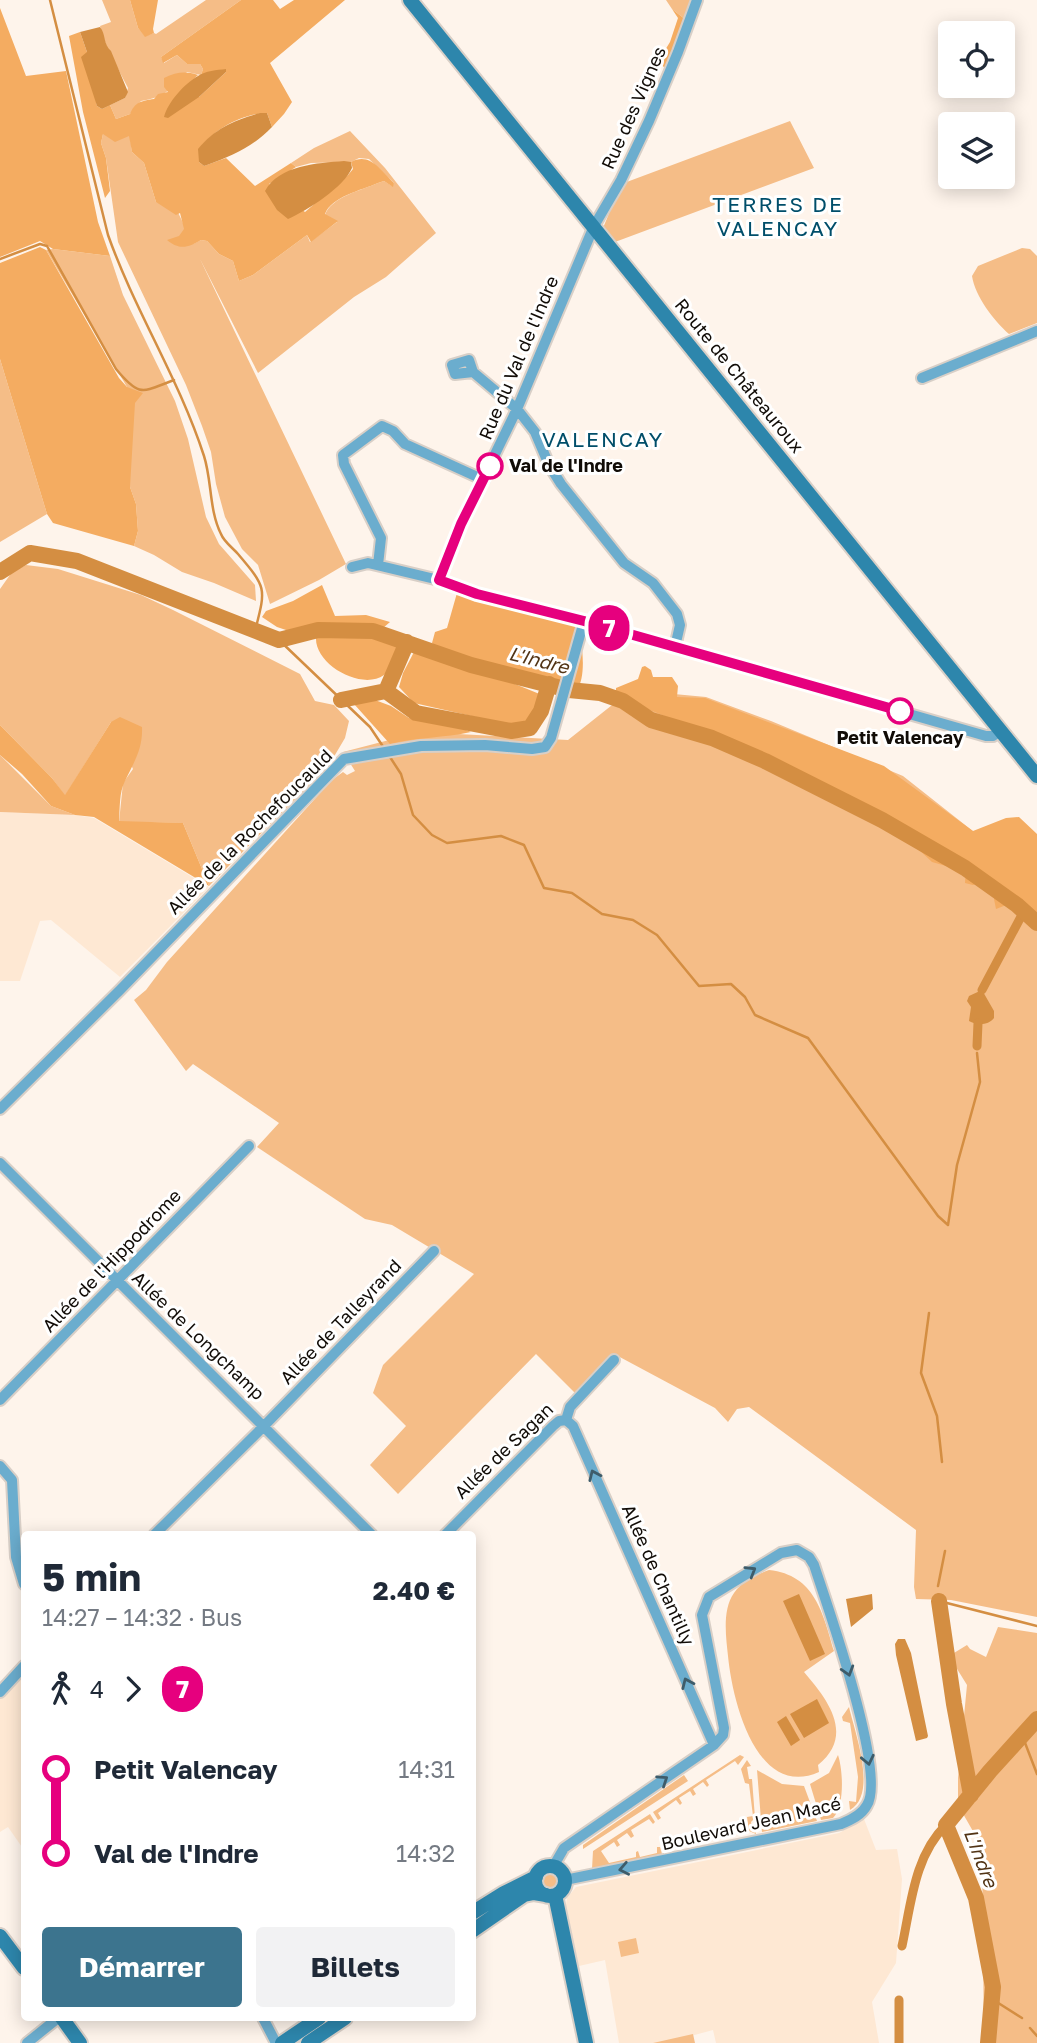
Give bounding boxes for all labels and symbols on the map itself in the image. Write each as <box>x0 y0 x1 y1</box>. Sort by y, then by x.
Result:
street label: Rue des Vignes <box>596 43 670 172</box>
district label: TERRES DE VALENCAY <box>712 191 844 241</box>
street label: Rue du Val de l'Indre <box>474 272 563 443</box>
street label: Route de Châteauroux <box>671 294 809 457</box>
district label: VALENCAY <box>542 426 664 452</box>
marker: Val de l'Indre <box>477 453 503 479</box>
place label: Val de l'Indre <box>509 454 623 476</box>
line badge: 7 <box>586 605 632 651</box>
water label: L'Indre <box>507 641 573 678</box>
marker: Petit Valencay <box>887 698 913 724</box>
place label: Petit Valencay <box>836 726 964 748</box>
street label: Allée de la Rochefoucauld <box>162 744 336 918</box>
street label: Allée de l'Hippodrome <box>37 1184 185 1336</box>
street label: Allée de Talleyrand <box>275 1254 405 1388</box>
street label: Allée de Longchamp <box>128 1266 269 1404</box>
street label: Allée de Sagan <box>449 1398 557 1503</box>
one-way arrow <box>588 1470 602 1482</box>
street label: Allée de Chantilly <box>618 1501 700 1649</box>
one-way arrow <box>743 1567 756 1580</box>
one-way arrow <box>840 1665 855 1677</box>
one-way arrow <box>681 1678 695 1690</box>
one-way arrow <box>860 1754 875 1766</box>
one-way arrow <box>655 1776 668 1789</box>
street label: Boulevard Jean Macé <box>659 1792 843 1854</box>
water label: L'Indre <box>960 1825 1004 1892</box>
one-way arrow <box>618 1861 630 1876</box>

